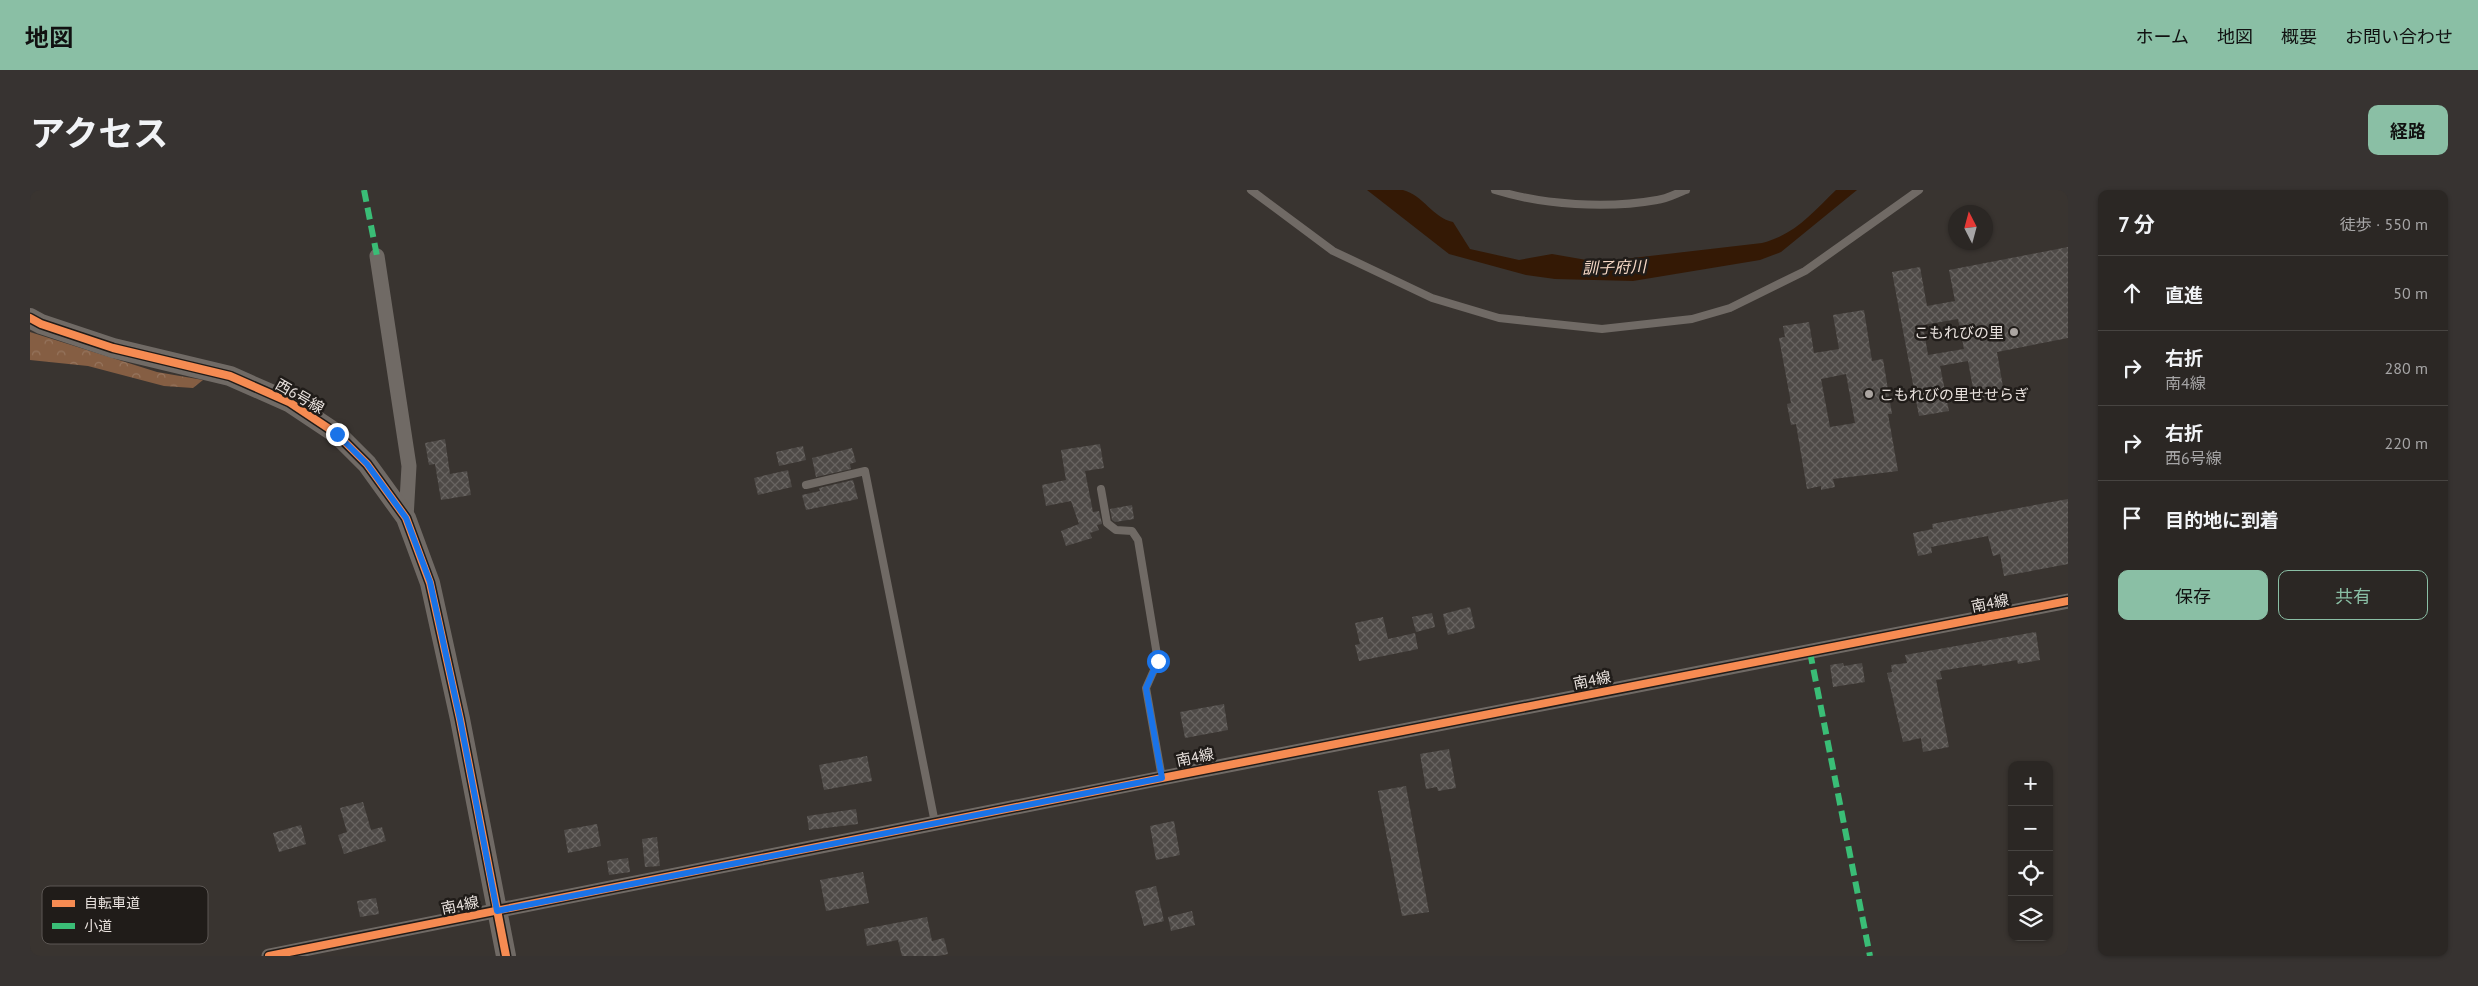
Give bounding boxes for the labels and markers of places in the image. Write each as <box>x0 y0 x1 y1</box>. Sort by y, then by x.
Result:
place label: こもれびの里 <box>1914 323 2004 342</box>
marker: こもれびの里 <box>2008 326 2020 338</box>
place label: こもれびの里せせらぎ <box>1879 385 2029 404</box>
marker: こもれびの里せせらぎ <box>1863 388 1875 400</box>

